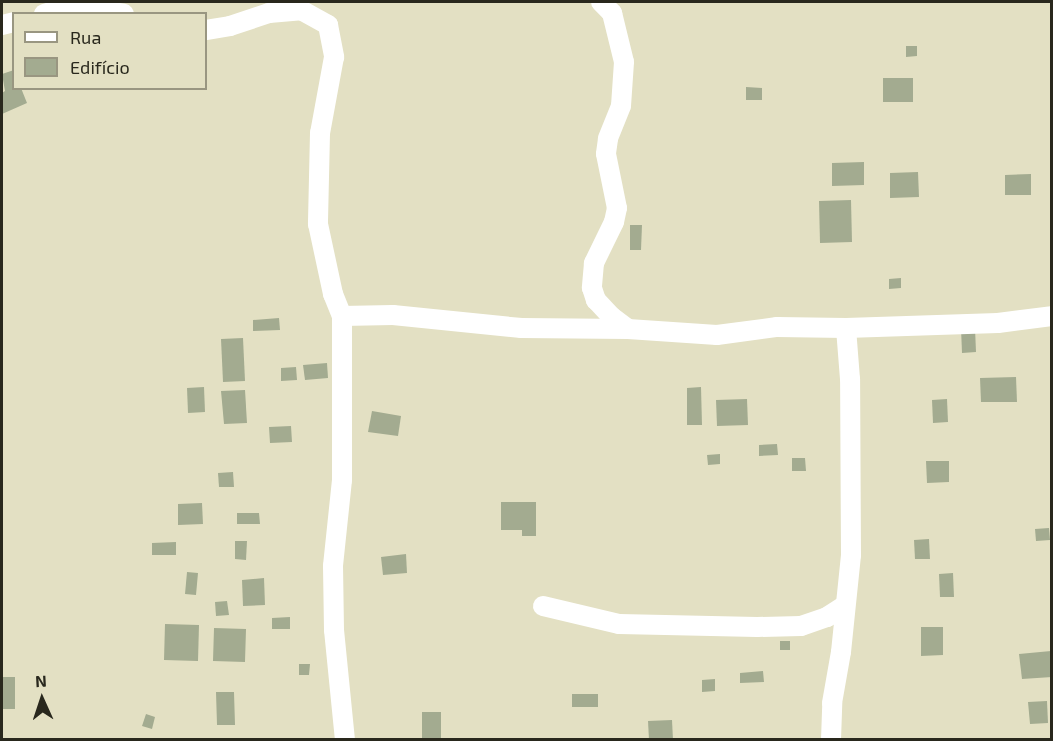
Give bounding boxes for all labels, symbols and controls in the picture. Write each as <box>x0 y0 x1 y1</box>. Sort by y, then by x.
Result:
legend <box>12 12 207 90</box>
text: Rua <box>70 26 101 48</box>
text: Edifício <box>70 56 130 78</box>
north arrow <box>12 669 72 729</box>
text: N <box>35 671 47 690</box>

